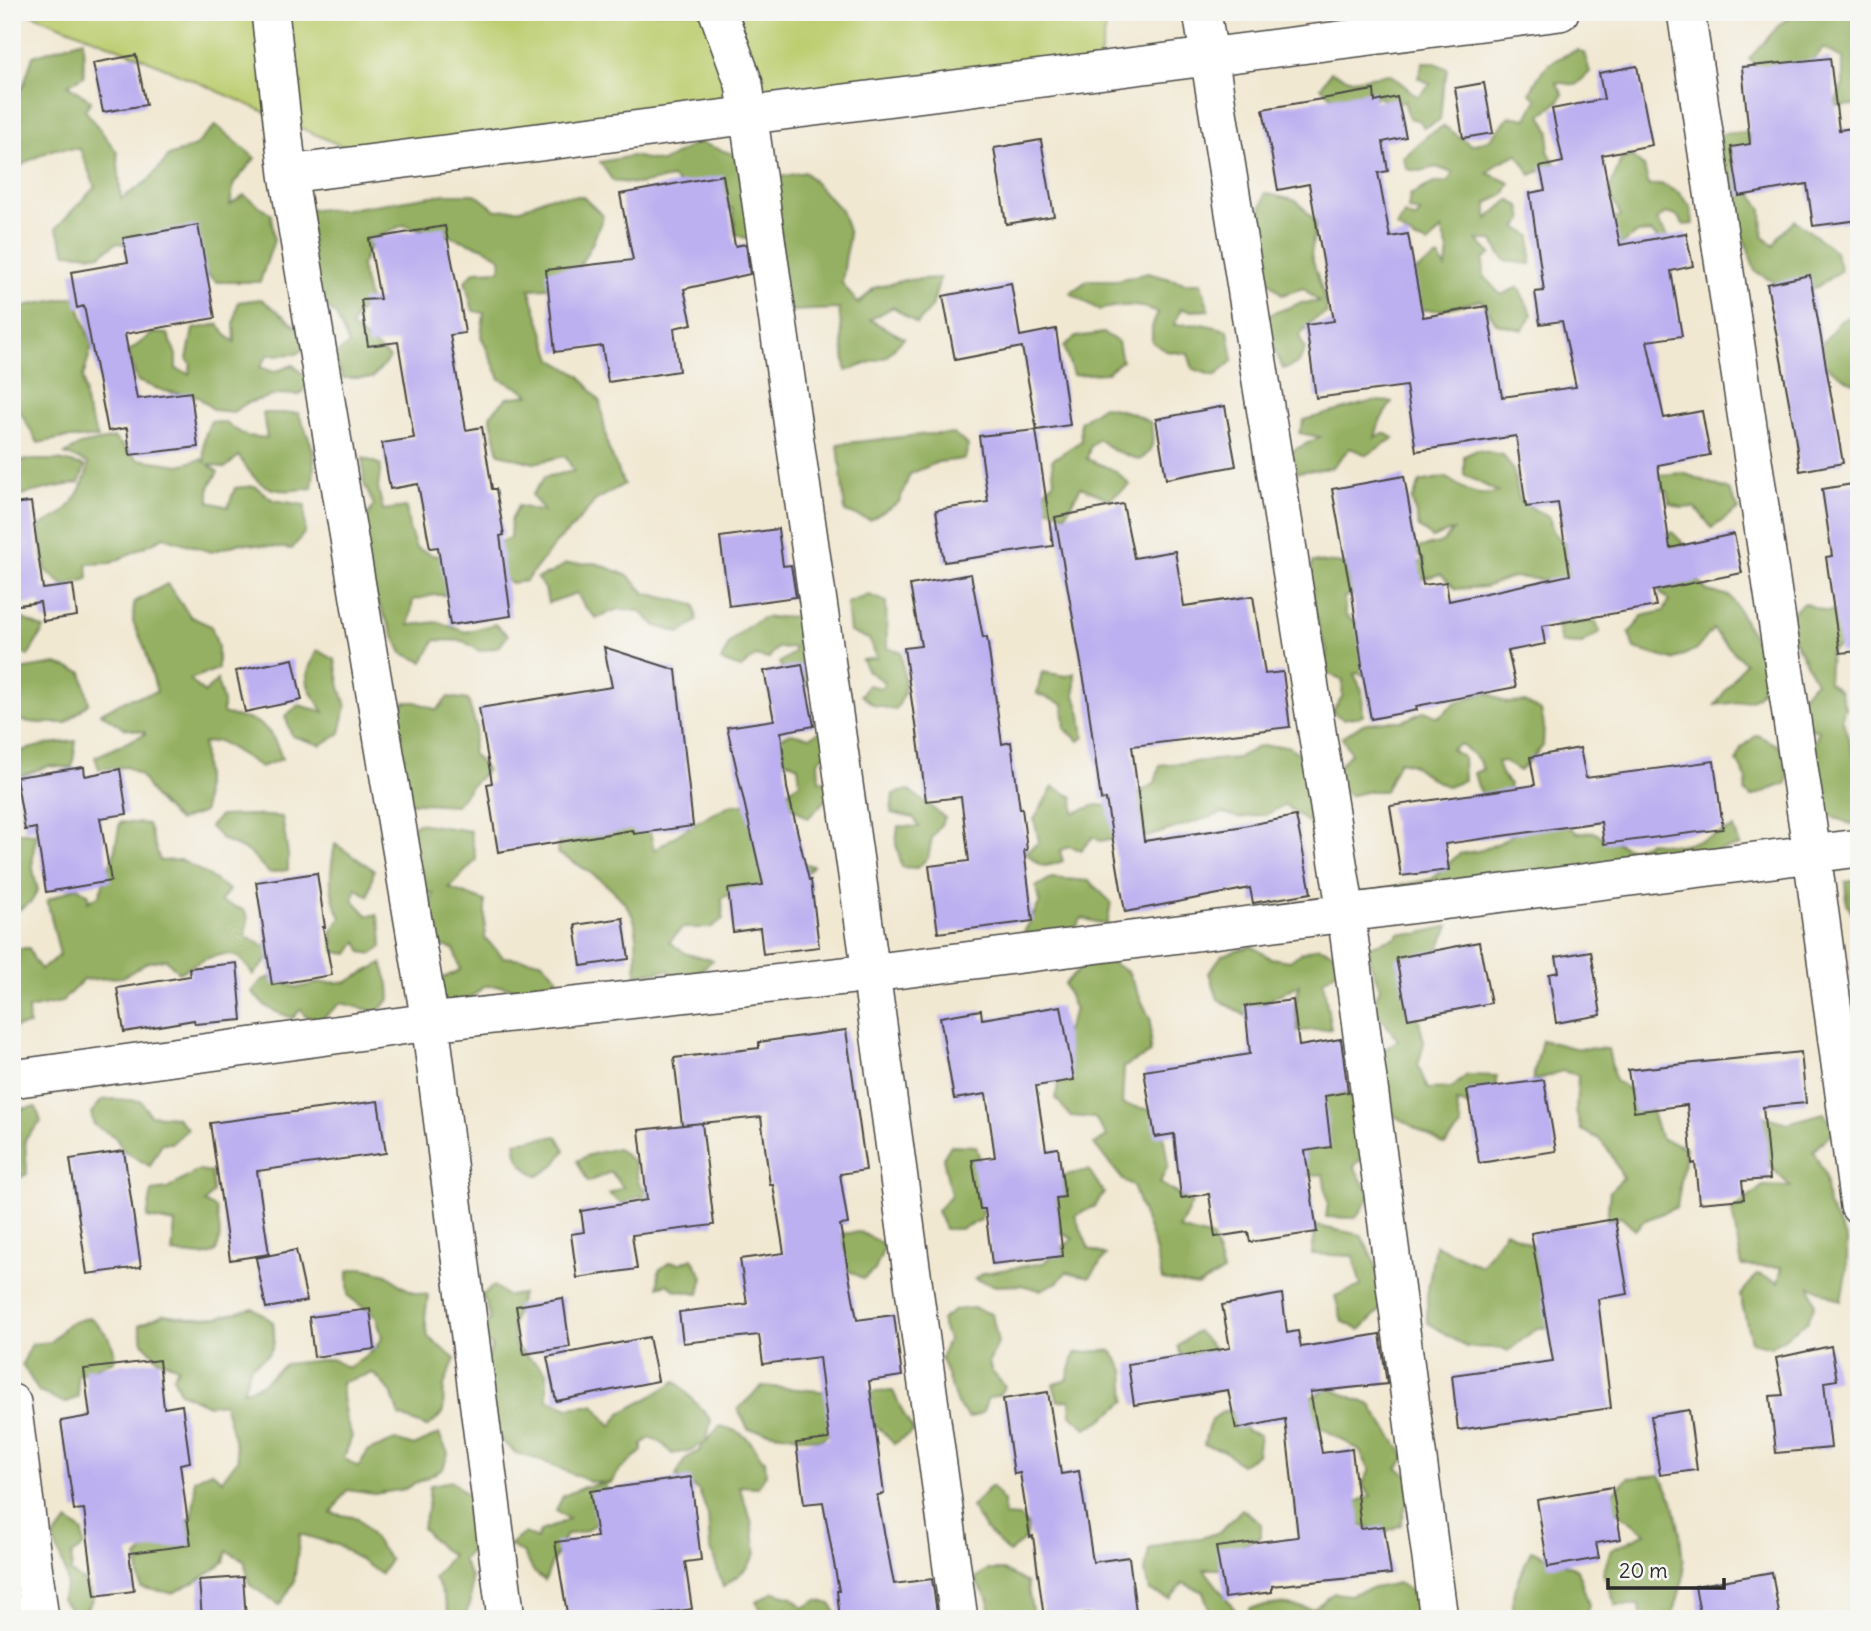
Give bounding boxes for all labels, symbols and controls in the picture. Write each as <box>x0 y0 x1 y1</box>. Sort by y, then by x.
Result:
scale bar <box>1608 1547 1724 1591</box>
text: 20 m <box>1619 1557 1668 1584</box>

